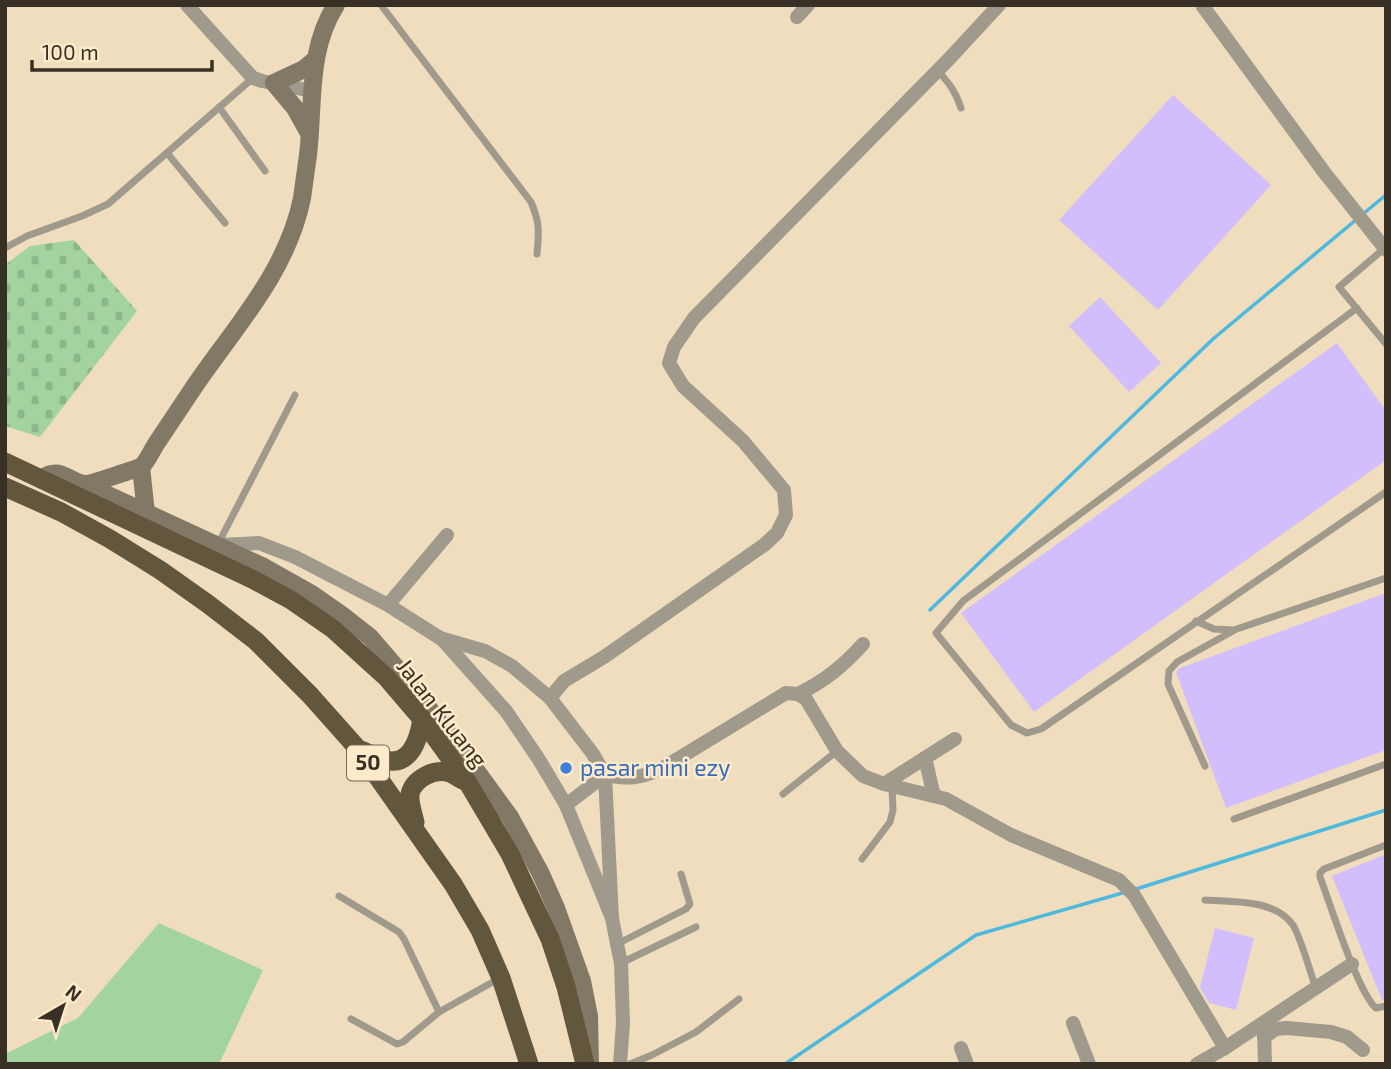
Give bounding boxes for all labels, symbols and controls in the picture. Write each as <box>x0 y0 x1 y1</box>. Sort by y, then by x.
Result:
scale bar <box>32 28 212 72</box>
text: 100 m <box>42 39 99 64</box>
street label: Jalan Kluang <box>392 652 494 773</box>
road number: 50 <box>347 746 389 780</box>
place label: pasar mini ezy <box>580 753 730 781</box>
marker: pasar mini ezy <box>558 760 574 776</box>
north arrow <box>28 971 98 1041</box>
text: N <box>61 979 87 1006</box>

